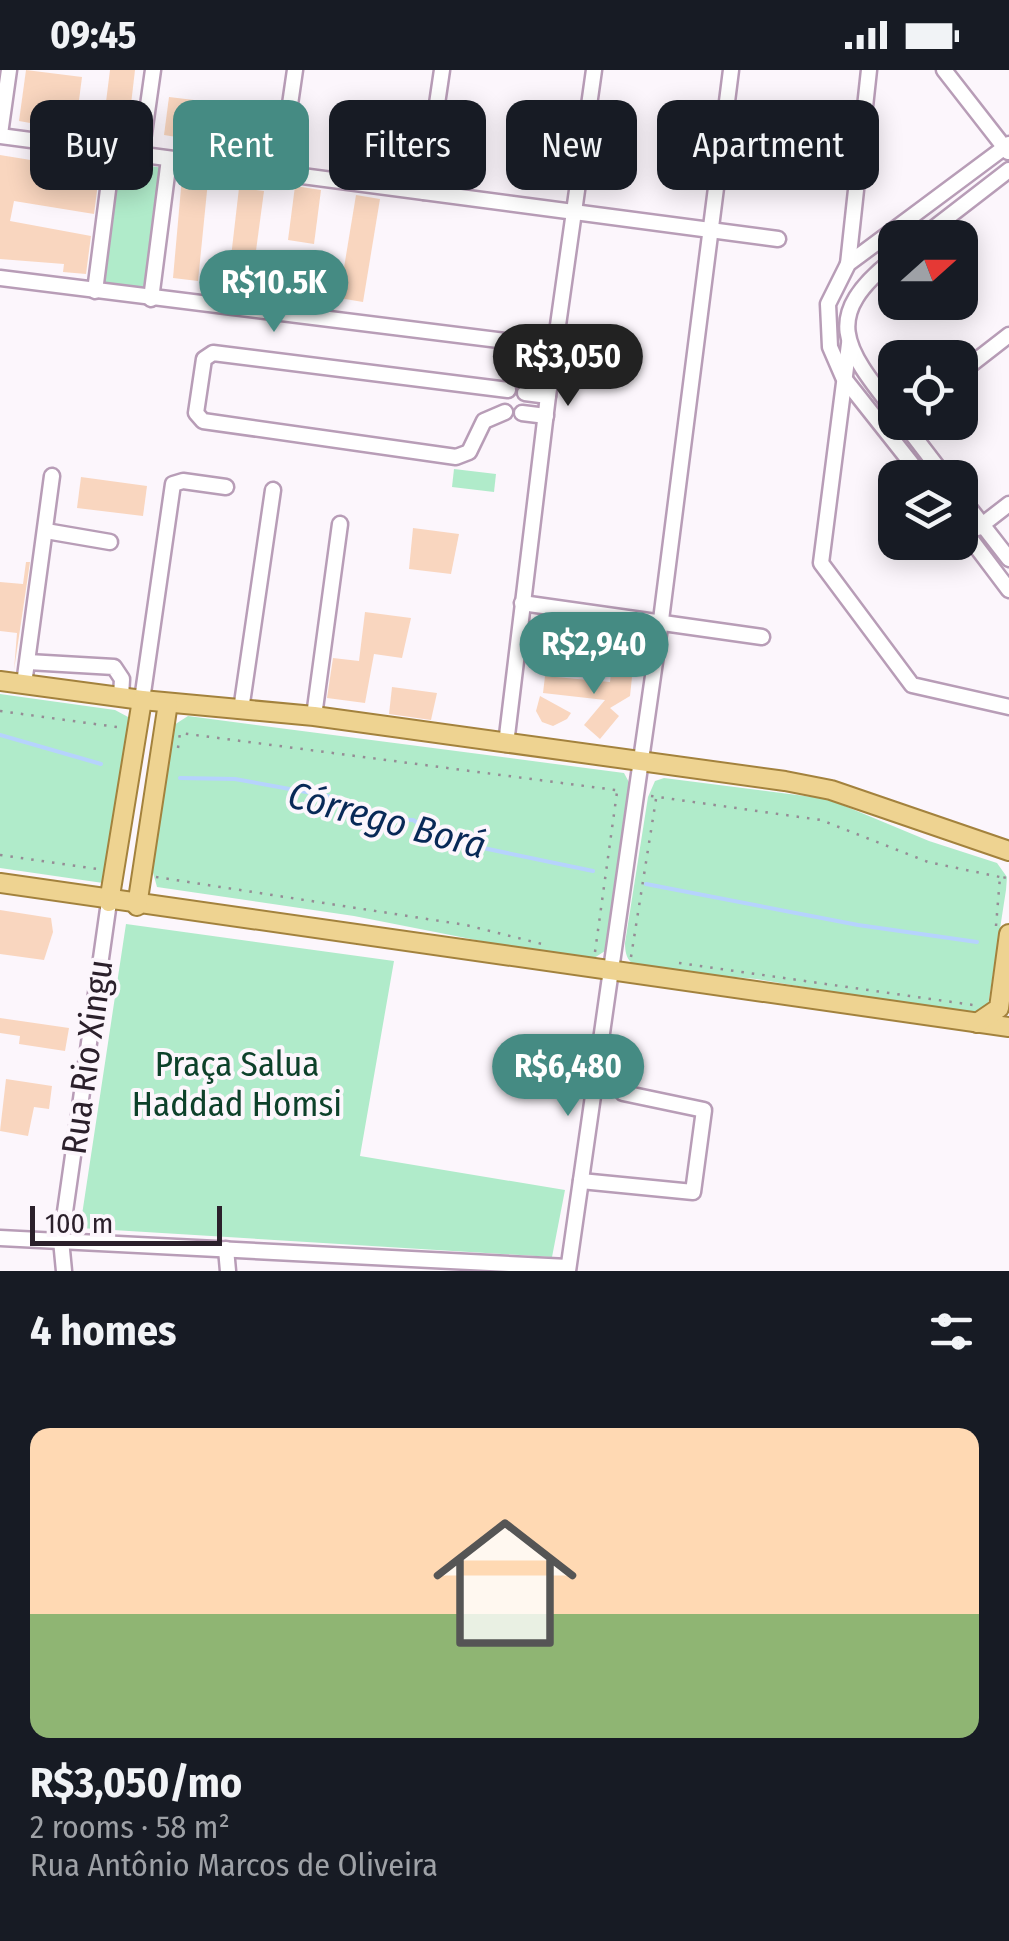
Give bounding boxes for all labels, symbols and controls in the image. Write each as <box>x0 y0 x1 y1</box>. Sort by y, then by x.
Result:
text: 09:45 <box>50 12 136 58</box>
chip: Buy <box>30 100 153 190</box>
chip: Rent <box>173 100 309 190</box>
chip: Filters <box>329 100 486 190</box>
chip: New <box>506 100 637 190</box>
chip: Apartment <box>657 100 879 190</box>
north arrow <box>878 220 978 320</box>
map controls <box>878 220 978 560</box>
pin: R$10.5K <box>182 250 366 335</box>
text: R$10.5K <box>221 263 327 301</box>
pin: R$3,050 <box>476 324 660 409</box>
text: R$3,050 <box>515 337 621 375</box>
button: locate <box>878 340 978 440</box>
button: layers <box>878 460 978 560</box>
pin: R$2,940 <box>502 612 686 697</box>
text: R$2,940 <box>542 625 646 663</box>
water label: Córrego Borá <box>283 772 491 868</box>
street label: Rua Rio Xingu <box>53 957 121 1157</box>
pin: R$6,480 <box>476 1034 660 1119</box>
park label: Praça Salua Haddad Homsi <box>132 1043 342 1125</box>
text: R$6,480 <box>514 1047 622 1085</box>
scale bar <box>30 1201 222 1246</box>
text: 100 m <box>45 1207 113 1240</box>
icon: filters <box>924 1304 979 1359</box>
text: 4 homes <box>30 1306 177 1356</box>
icon: home <box>415 1493 595 1673</box>
text: R$3,050/mo <box>30 1758 242 1808</box>
text: 2 rooms · 58 m² <box>30 1808 230 1846</box>
text: Rua Antônio Marcos de Oliveira <box>30 1846 438 1884</box>

